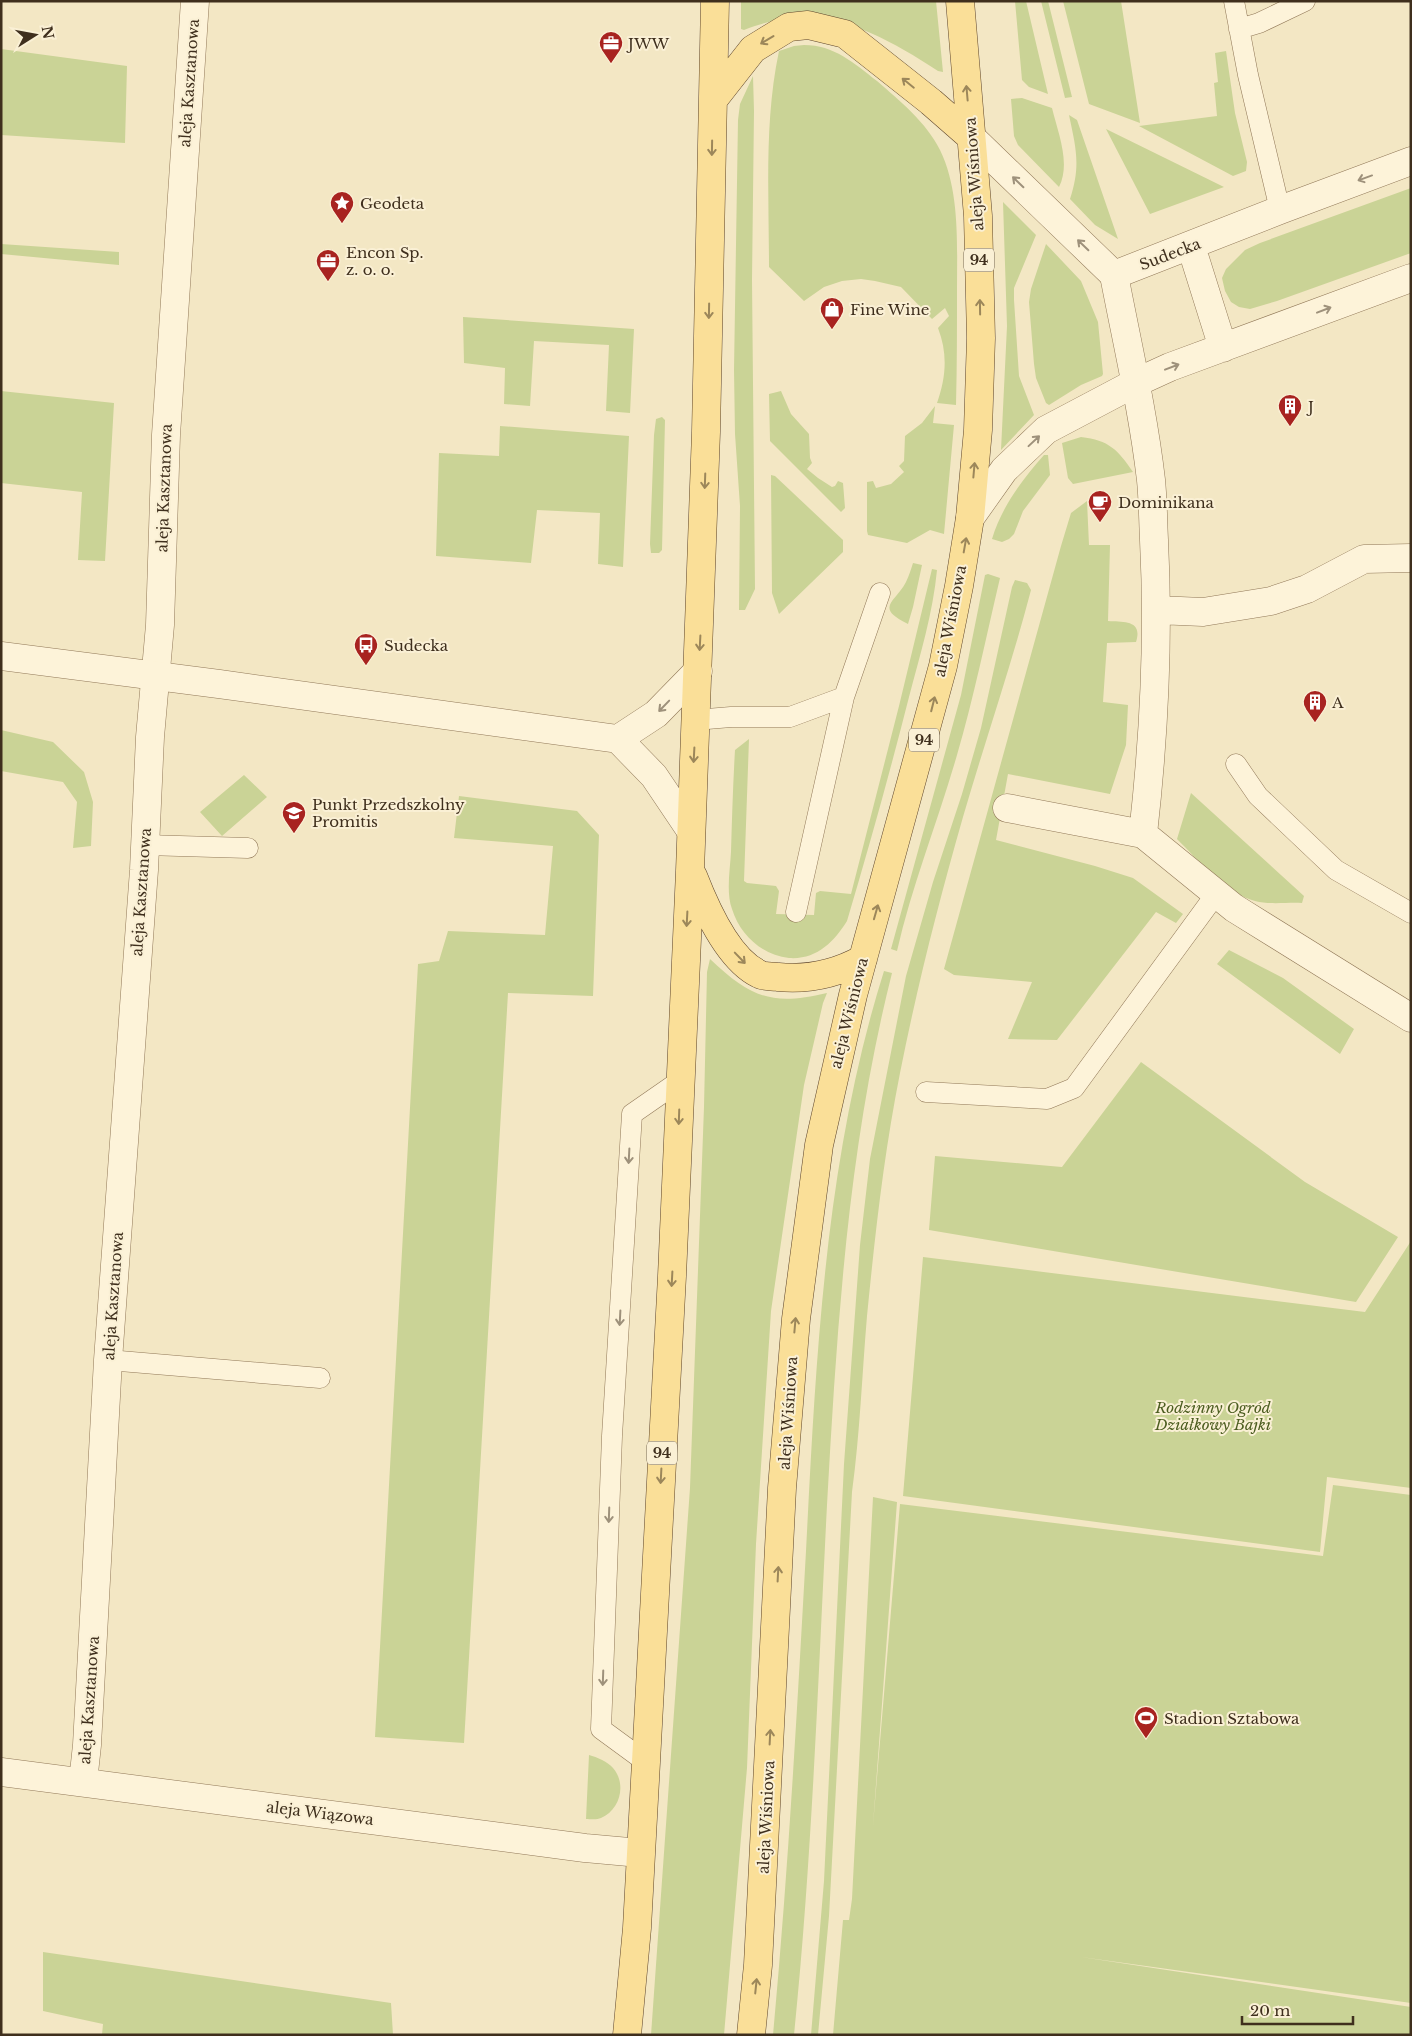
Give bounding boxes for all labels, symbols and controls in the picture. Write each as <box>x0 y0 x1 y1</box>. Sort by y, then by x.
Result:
north arrow <box>10 10 60 60</box>
street label: aleja Kasztanowa <box>175 17 203 148</box>
text: N <box>38 24 58 41</box>
office icon: JWW <box>598 30 624 64</box>
place label: JWW <box>626 34 670 53</box>
one-way arrow <box>760 35 774 45</box>
one-way arrow <box>901 77 914 89</box>
one-way arrow <box>963 85 972 101</box>
street label: aleja Wiśniowa <box>961 116 987 231</box>
one-way arrow <box>707 140 717 156</box>
one-way arrow <box>1358 174 1373 183</box>
one-way arrow <box>1011 176 1024 188</box>
place icon: Geodeta <box>329 190 355 224</box>
place label: Geodeta <box>360 194 425 213</box>
street label: Sudecka <box>1137 233 1204 274</box>
one-way arrow <box>1078 240 1090 252</box>
place label: Encon Sp. z. o. o. <box>346 243 423 279</box>
office icon: Encon Sp. z. o. o. <box>315 248 341 282</box>
road number: 94 <box>964 248 994 272</box>
shop icon: Fine Wine <box>819 296 845 330</box>
place label: Fine Wine <box>850 300 929 319</box>
one-way arrow <box>976 300 985 316</box>
one-way arrow <box>704 302 714 319</box>
one-way arrow <box>1316 305 1331 314</box>
one-way arrow <box>1164 362 1179 371</box>
building icon: J <box>1277 393 1303 427</box>
place label: J <box>1306 397 1314 416</box>
street label: aleja Kasztanowa <box>152 423 176 553</box>
one-way arrow <box>1028 435 1041 447</box>
one-way arrow <box>969 462 979 478</box>
one-way arrow <box>700 472 710 489</box>
cafe icon: Dominikana <box>1087 489 1113 523</box>
place label: Dominikana <box>1118 493 1215 512</box>
one-way arrow <box>961 538 971 554</box>
street label: aleja Wiśniowa <box>930 563 970 679</box>
bus stop icon: Sudecka <box>353 632 379 666</box>
one-way arrow <box>695 635 704 651</box>
place label: Sudecka <box>384 636 449 655</box>
building icon: A <box>1302 689 1328 723</box>
place label: A <box>1331 693 1344 712</box>
one-way arrow <box>929 697 938 713</box>
one-way arrow <box>658 699 670 712</box>
road number: 94 <box>909 728 939 752</box>
one-way arrow <box>690 746 699 762</box>
place label: Punkt Przedszkolny Promitis <box>312 795 465 831</box>
school or university icon: Punkt Przedszkolny Promitis <box>281 800 307 834</box>
street label: aleja Kasztanowa <box>127 826 155 957</box>
one-way arrow <box>872 904 882 920</box>
one-way arrow <box>683 911 692 927</box>
one-way arrow <box>734 952 746 964</box>
street label: aleja Wiśniowa <box>826 955 872 1070</box>
one-way arrow <box>675 1108 684 1124</box>
one-way arrow <box>625 1147 634 1163</box>
street label: aleja Kasztanowa <box>99 1230 127 1361</box>
one-way arrow <box>667 1271 676 1287</box>
one-way arrow <box>615 1310 624 1326</box>
one-way arrow <box>791 1317 800 1333</box>
street label: aleja Wiśniowa <box>775 1355 801 1470</box>
park label: Rodzinny Ogród Działkowy Bajki <box>1154 1398 1272 1434</box>
road number: 94 <box>647 1442 677 1465</box>
one-way arrow <box>656 1468 665 1484</box>
one-way arrow <box>605 1507 614 1523</box>
one-way arrow <box>773 1567 783 1583</box>
street label: aleja Kasztanowa <box>75 1634 103 1765</box>
one-way arrow <box>598 1669 608 1685</box>
sports icon: Stadion Sztabowa <box>1133 1705 1159 1739</box>
place label: Stadion Sztabowa <box>1164 1709 1300 1728</box>
one-way arrow <box>765 1729 774 1745</box>
street label: aleja Wiśniowa <box>754 1759 778 1874</box>
street label: aleja Wiązowa <box>265 1797 375 1829</box>
one-way arrow <box>751 1979 761 1995</box>
scale bar <box>1242 1994 1353 2026</box>
text: 20 m <box>1250 2001 1290 2020</box>

